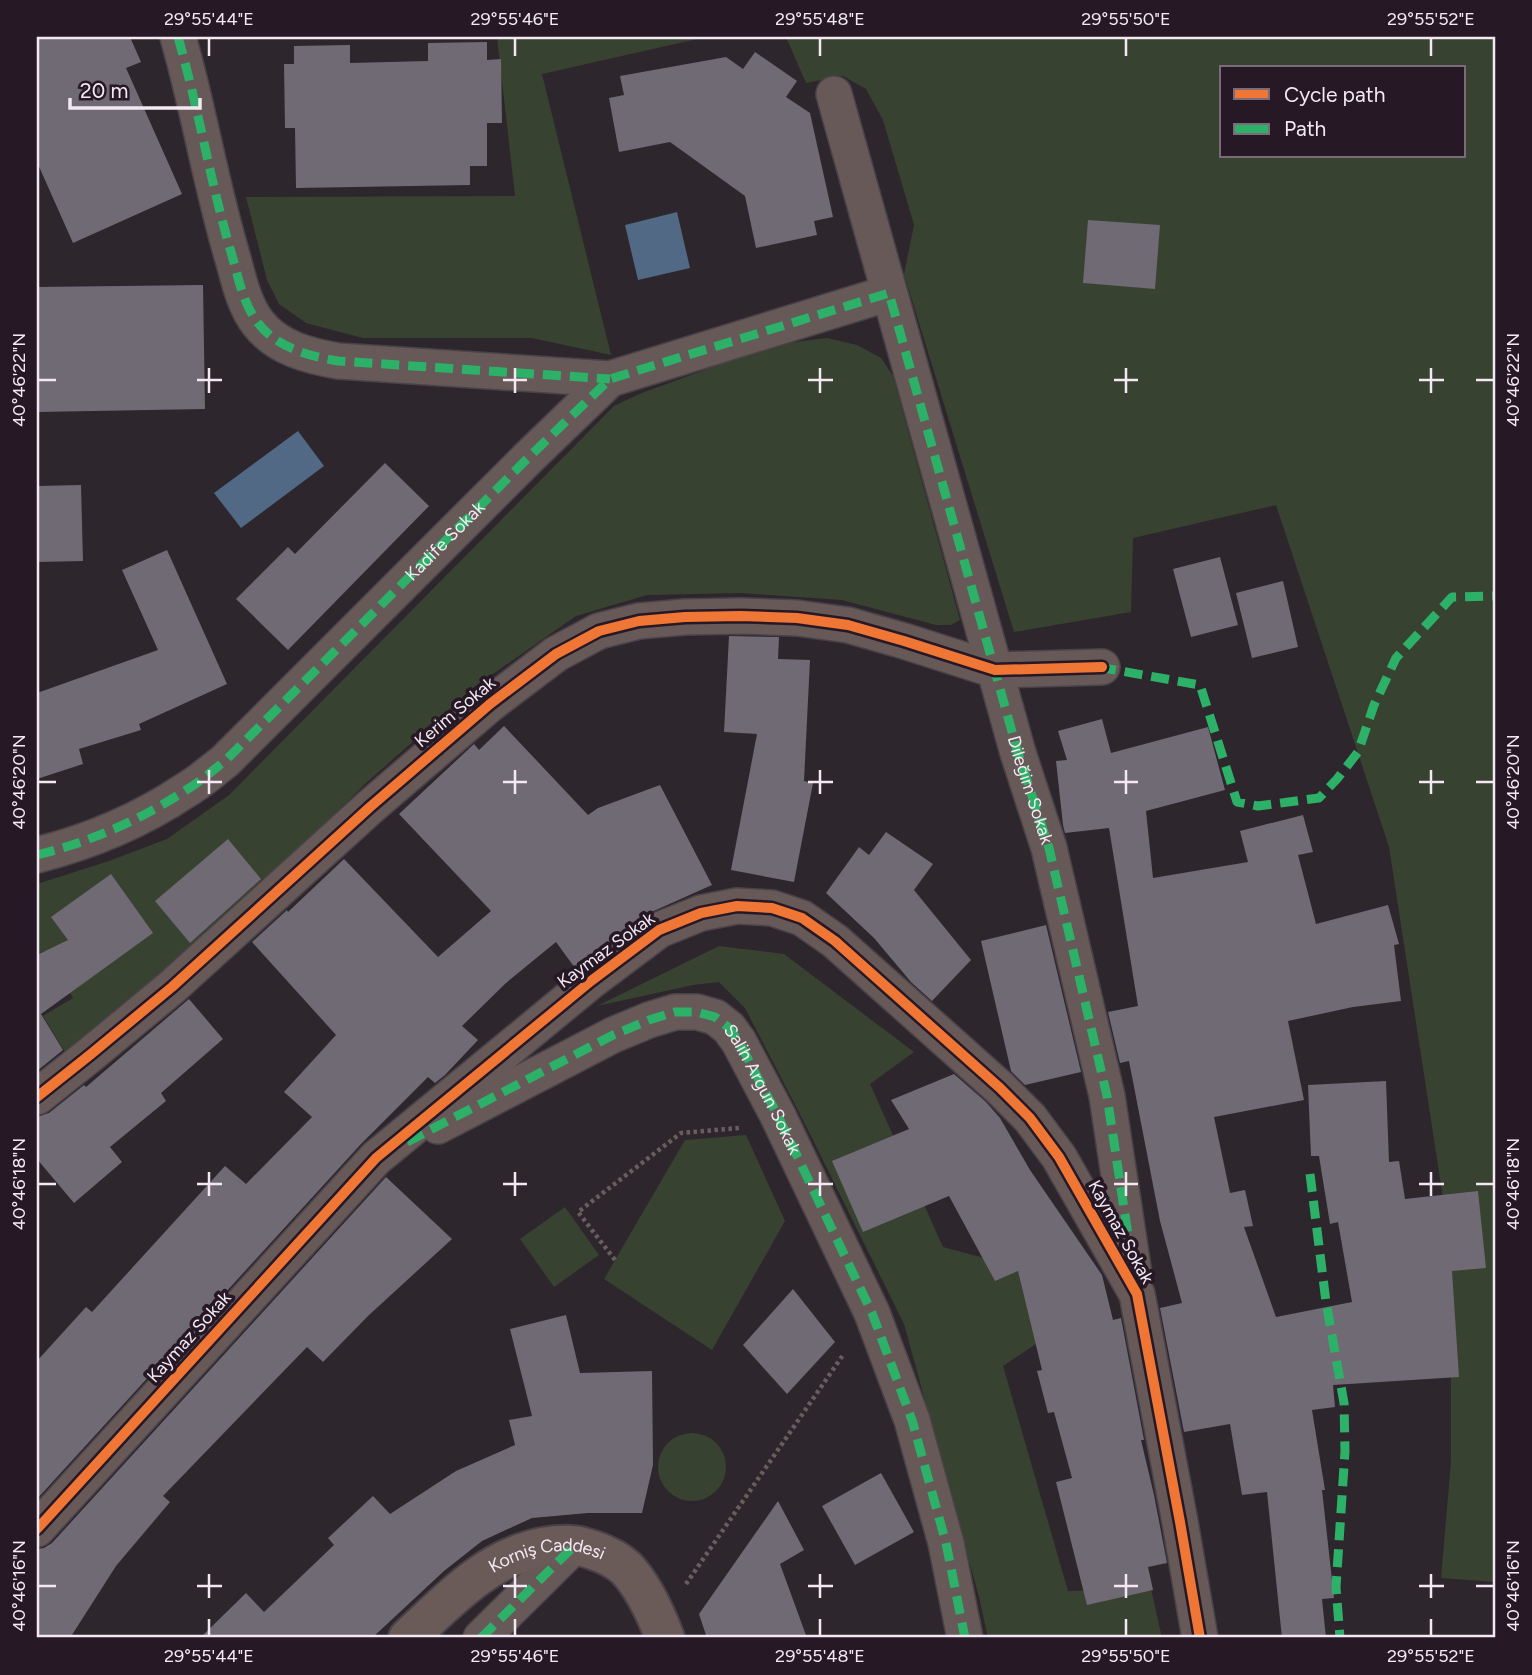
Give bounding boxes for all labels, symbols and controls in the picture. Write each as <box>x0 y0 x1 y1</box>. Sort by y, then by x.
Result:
text: 29°55'44"E <box>164 8 254 30</box>
text: 29°55'46"E <box>471 8 559 30</box>
text: 29°55'48"E <box>775 8 865 30</box>
text: 29°55'50"E <box>1081 8 1171 30</box>
text: 29°55'52"E <box>1387 8 1475 30</box>
scale bar <box>70 66 200 110</box>
legend <box>1220 66 1466 158</box>
text: 20 m <box>80 78 128 103</box>
text: Cycle path <box>1284 82 1385 107</box>
text: Path <box>1284 116 1326 141</box>
text: 40°46'22"N <box>8 333 30 427</box>
text: 40°46'22"N <box>1502 333 1524 427</box>
street label: Kadife Sokak <box>401 496 490 585</box>
street label: Kerim Sokak <box>410 672 500 752</box>
street label: Dileğim Sokak <box>1003 733 1058 847</box>
text: 40°46'20"N <box>8 734 30 830</box>
text: 40°46'20"N <box>1502 734 1524 830</box>
street label: Kaymaz Sokak <box>553 907 659 993</box>
street label: Salih Argun Sokak <box>719 1020 806 1158</box>
text: 40°46'18"N <box>8 1138 30 1230</box>
text: 40°46'18"N <box>1502 1138 1524 1230</box>
street label: Kaymaz Sokak <box>1083 1176 1159 1288</box>
street label: Kaymaz Sokak <box>142 1287 236 1387</box>
street label: Korniş Caddesi <box>484 1534 609 1578</box>
text: 40°46'16"N <box>8 1540 30 1632</box>
text: 40°46'16"N <box>1502 1540 1524 1632</box>
text: 29°55'44"E <box>164 1645 254 1667</box>
text: 29°55'46"E <box>471 1645 559 1667</box>
text: 29°55'48"E <box>775 1645 865 1667</box>
text: 29°55'50"E <box>1081 1645 1171 1667</box>
text: 29°55'52"E <box>1387 1645 1475 1667</box>

